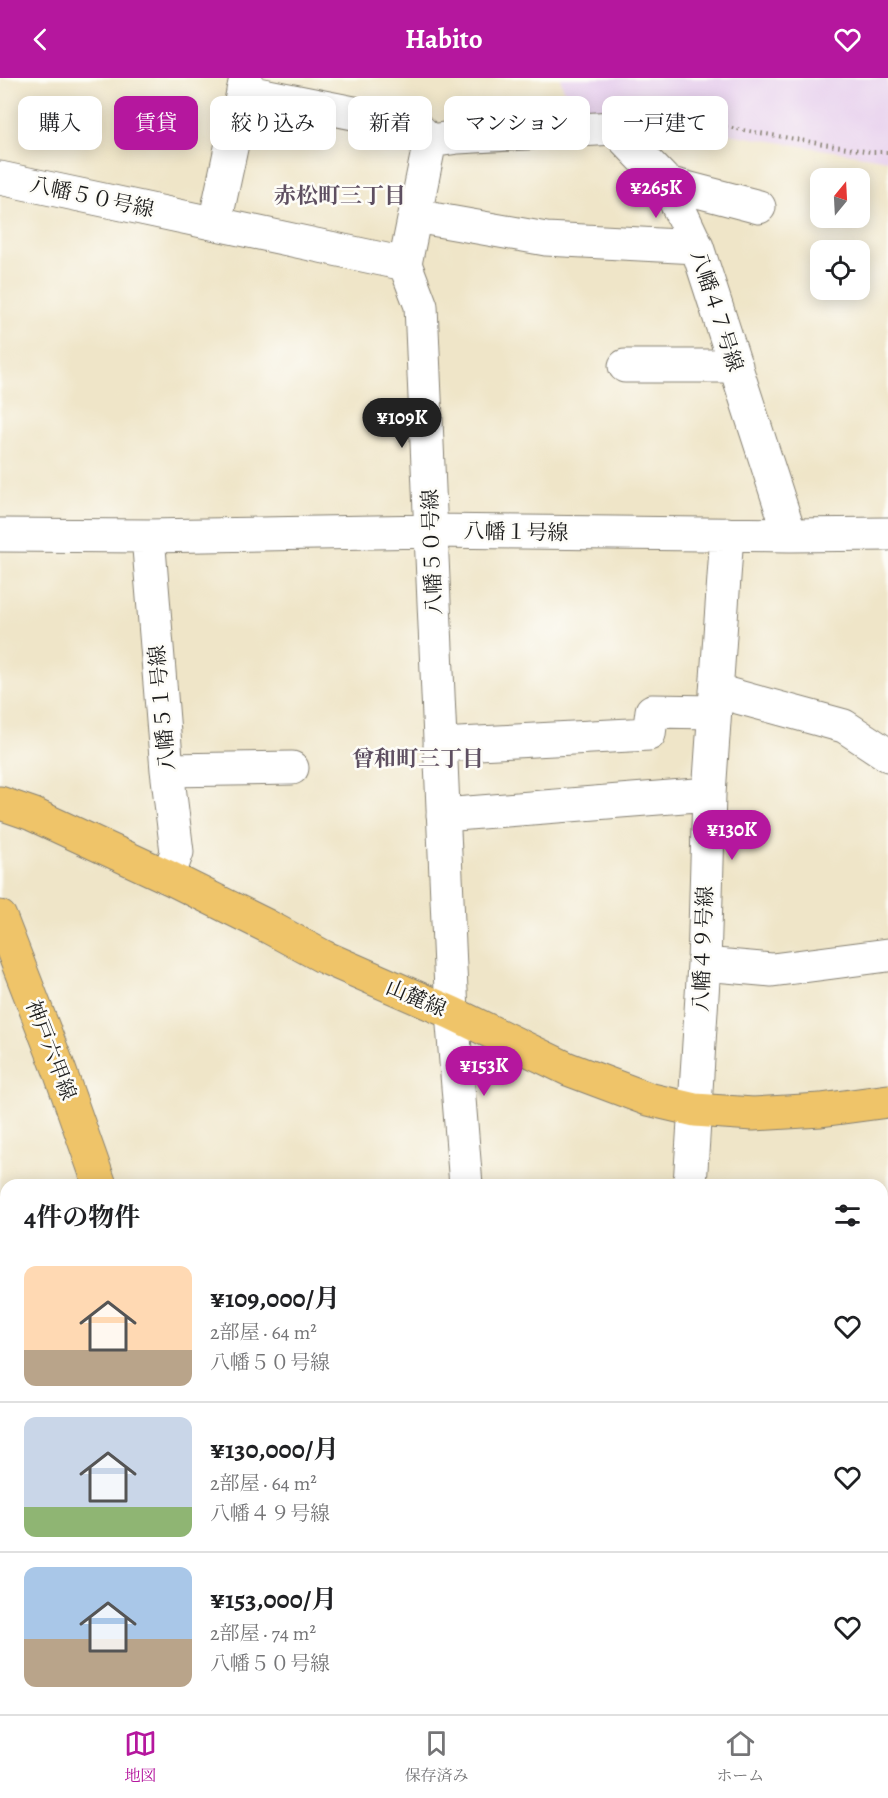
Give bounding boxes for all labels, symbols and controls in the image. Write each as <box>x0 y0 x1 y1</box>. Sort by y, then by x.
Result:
text: Habito <box>405 21 483 57</box>
icon: back <box>24 23 57 56</box>
icon: heart <box>831 23 864 56</box>
chip: 購入 <box>18 96 102 150</box>
chip: 賃貸 <box>114 96 198 150</box>
chip: 絞り込み <box>210 96 336 150</box>
chip: 新着 <box>348 96 432 150</box>
chip: マンション <box>444 96 590 150</box>
chip: 一戸建て <box>602 96 728 150</box>
pin: ¥265K <box>614 168 698 219</box>
north arrow <box>810 168 870 228</box>
map controls <box>810 168 870 300</box>
street label: 八幡５０号線 <box>27 170 157 224</box>
text: ¥265K <box>630 174 682 201</box>
district label: 赤松町三丁目 <box>274 181 406 211</box>
button: locate <box>810 240 870 300</box>
street label: 八幡４７号線 <box>684 247 750 375</box>
pin: ¥109K <box>360 398 444 449</box>
text: ¥109K <box>376 404 428 431</box>
street label: 八幡５０号線 <box>416 489 448 615</box>
street label: 八幡１号線 <box>463 517 569 547</box>
street label: 八幡５１号線 <box>143 644 181 772</box>
district label: 曾和町三丁目 <box>352 744 484 774</box>
pin: ¥130K <box>690 810 774 861</box>
text: ¥130K <box>707 816 757 843</box>
street label: 八幡４９号線 <box>687 886 719 1012</box>
street label: 山麓線 <box>382 973 450 1023</box>
street label: 神戸六甲線 <box>19 996 83 1104</box>
pin: ¥153K <box>442 1046 526 1097</box>
text: ¥153K <box>460 1052 508 1079</box>
icon: filters <box>831 1199 864 1232</box>
text: 4件の物件 <box>24 1200 140 1235</box>
text: ¥109,000/月 <box>210 1281 340 1316</box>
icon: home <box>72 1290 144 1362</box>
icon: heart <box>831 1310 864 1343</box>
text: 2部屋 · 64 m² <box>210 1319 317 1346</box>
text: 八幡５０号線 <box>210 1349 330 1376</box>
text: ¥130,000/月 <box>210 1432 339 1467</box>
icon: home <box>72 1441 144 1513</box>
icon: heart <box>831 1461 864 1494</box>
text: 2部屋 · 64 m² <box>210 1470 317 1497</box>
text: 八幡４９号線 <box>210 1500 330 1527</box>
text: ¥153,000/月 <box>210 1582 337 1617</box>
icon: home <box>72 1591 144 1663</box>
icon: heart <box>831 1611 864 1644</box>
text: 2部屋 · 74 m² <box>210 1620 316 1647</box>
text: 八幡５０号線 <box>210 1650 330 1677</box>
tab: 地図 <box>124 1727 157 1787</box>
tab: 保存済み <box>404 1727 469 1787</box>
tab: ホーム <box>716 1727 764 1787</box>

